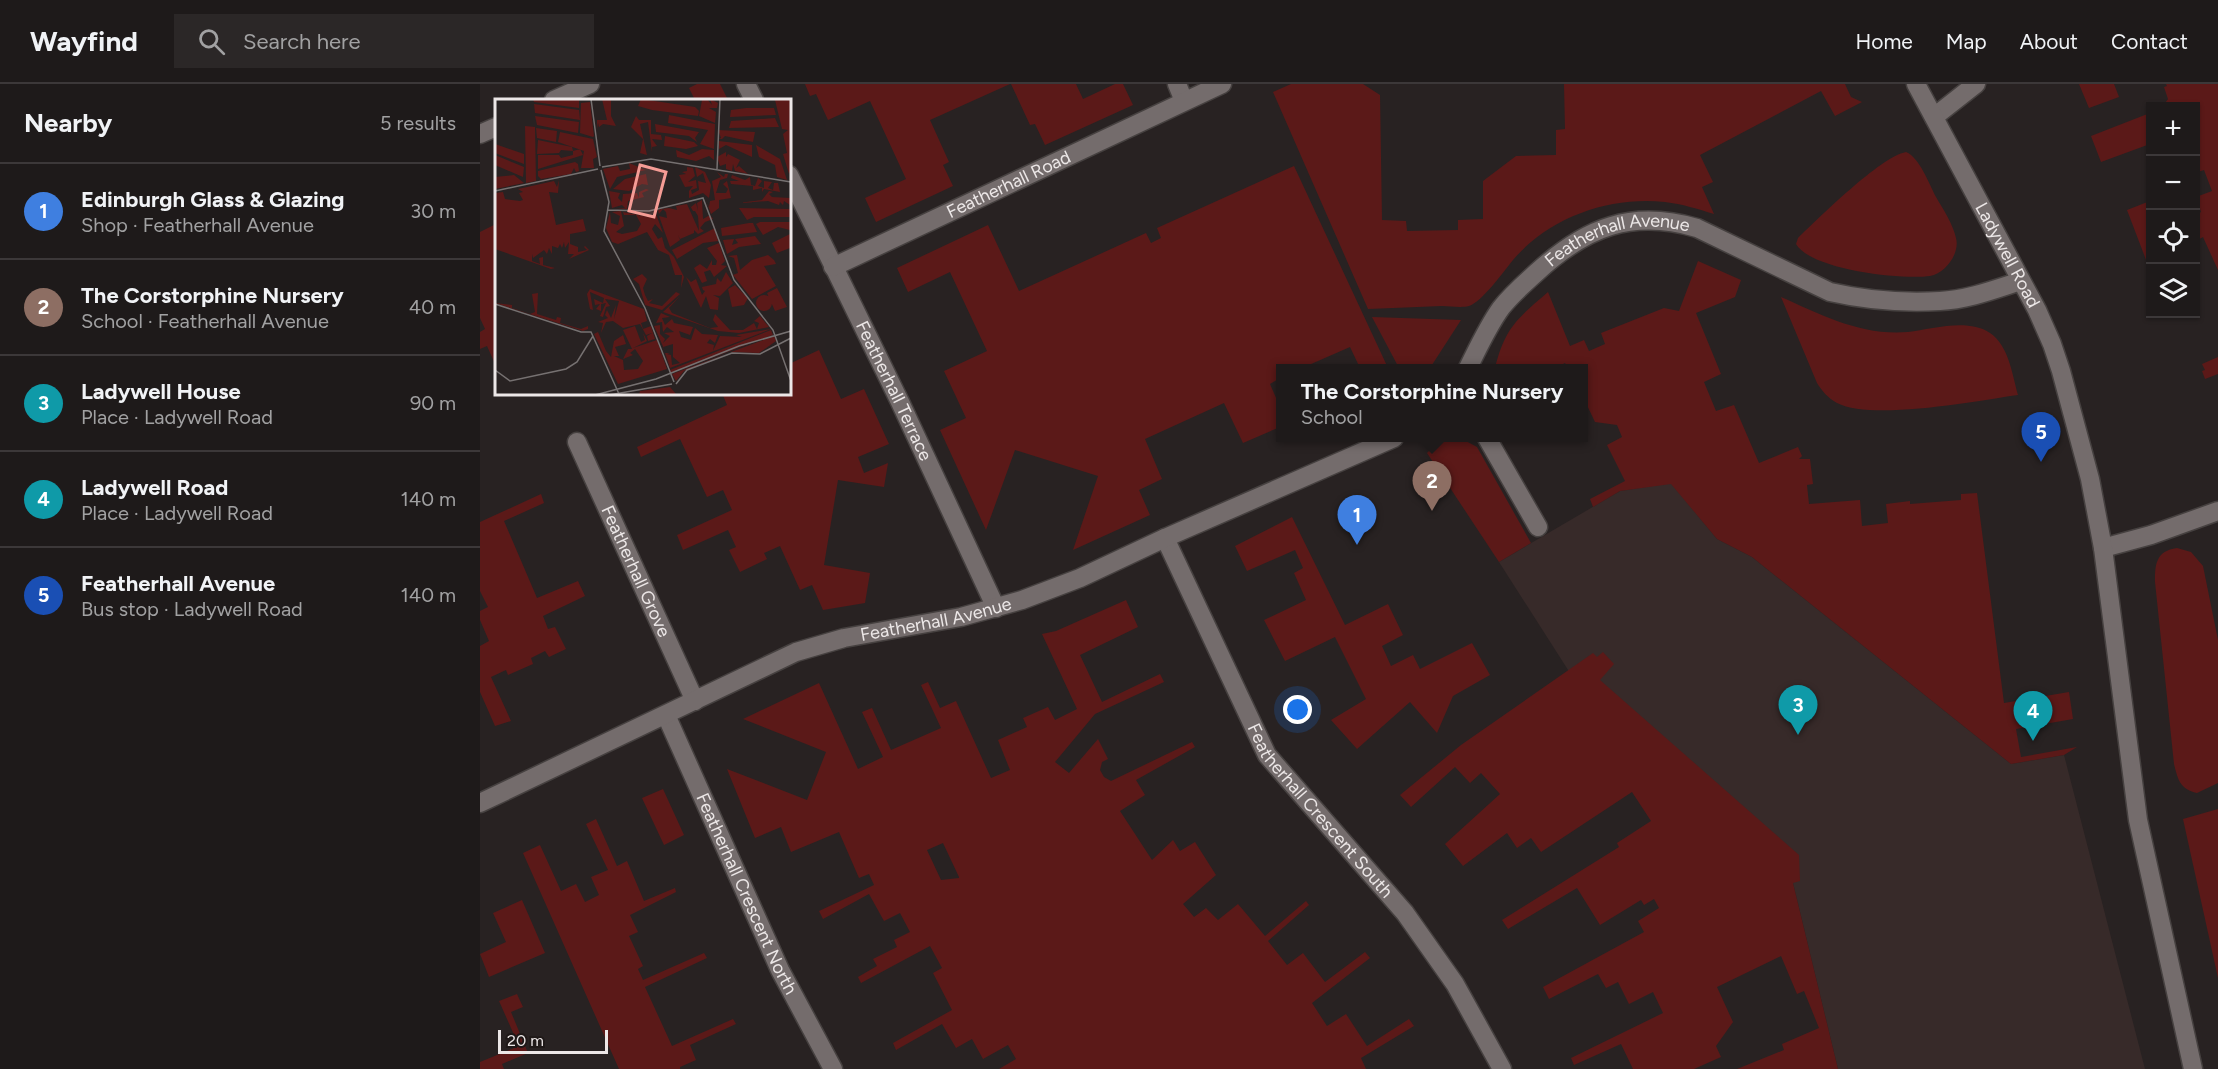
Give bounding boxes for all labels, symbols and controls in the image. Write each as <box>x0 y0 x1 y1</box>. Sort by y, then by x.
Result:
search box <box>174 14 594 68</box>
text: Wayfind <box>30 24 138 58</box>
icon: search <box>195 25 228 58</box>
text: Search here <box>243 28 361 55</box>
text: Home <box>1856 29 1913 54</box>
text: Map <box>1946 29 1987 54</box>
text: About <box>2020 29 2078 54</box>
text: Contact <box>2111 29 2188 54</box>
inset map <box>495 99 790 394</box>
map controls <box>2146 102 2200 318</box>
button: + <box>2146 102 2200 156</box>
text: Nearby <box>24 107 112 139</box>
text: 5 results <box>380 111 456 135</box>
street label: Featherhall Road <box>943 146 1074 223</box>
button: − <box>2146 156 2200 210</box>
text: Edinburgh Glass & Glazing <box>81 186 344 213</box>
text: 1 <box>39 199 48 223</box>
text: 30 m <box>410 199 456 223</box>
street label: Ladywell Road <box>1970 199 2045 311</box>
street label: Featherhall Avenue <box>1540 209 1692 271</box>
button: locate <box>2146 210 2200 264</box>
text: Shop · Featherhall Avenue <box>81 213 314 237</box>
button: layers <box>2146 264 2200 318</box>
text: The Corstorphine Nursery <box>81 282 344 309</box>
text: 2 <box>38 295 49 319</box>
text: 40 m <box>409 295 456 319</box>
text: School · Featherhall Avenue <box>81 309 329 333</box>
street label: Featherhall Terrace <box>851 317 937 465</box>
popup <box>1276 364 1588 442</box>
text: Ladywell House <box>81 378 241 405</box>
text: The Corstorphine Nursery <box>1301 378 1563 405</box>
text: 3 <box>38 391 49 415</box>
text: 90 m <box>410 391 456 415</box>
text: Place · Ladywell Road <box>81 405 273 429</box>
text: School <box>1301 405 1363 429</box>
pin: 5 <box>2022 412 2060 462</box>
pin: 2 <box>1412 462 1452 511</box>
text: Ladywell Road <box>81 474 228 501</box>
text: 4 <box>37 487 50 511</box>
text: 140 m <box>401 487 456 511</box>
pin: 1 <box>1338 496 1376 545</box>
text: Place · Ladywell Road <box>81 501 273 525</box>
street label: Featherhall Grove <box>596 502 675 641</box>
text: Featherhall Avenue <box>81 570 275 597</box>
text: 5 <box>38 583 49 607</box>
text: 140 m <box>401 583 456 607</box>
street label: Featherhall Avenue <box>859 592 1014 646</box>
text: Bus stop · Ladywell Road <box>81 597 303 621</box>
pin: 3 <box>1778 686 1818 735</box>
pin: 4 <box>2014 692 2052 741</box>
your location <box>1283 695 1312 724</box>
street label: Featherhall Crescent South <box>1243 720 1398 902</box>
street label: Featherhall Crescent North <box>691 790 802 998</box>
scale bar <box>498 1027 608 1054</box>
text: 20 m <box>507 1031 544 1050</box>

